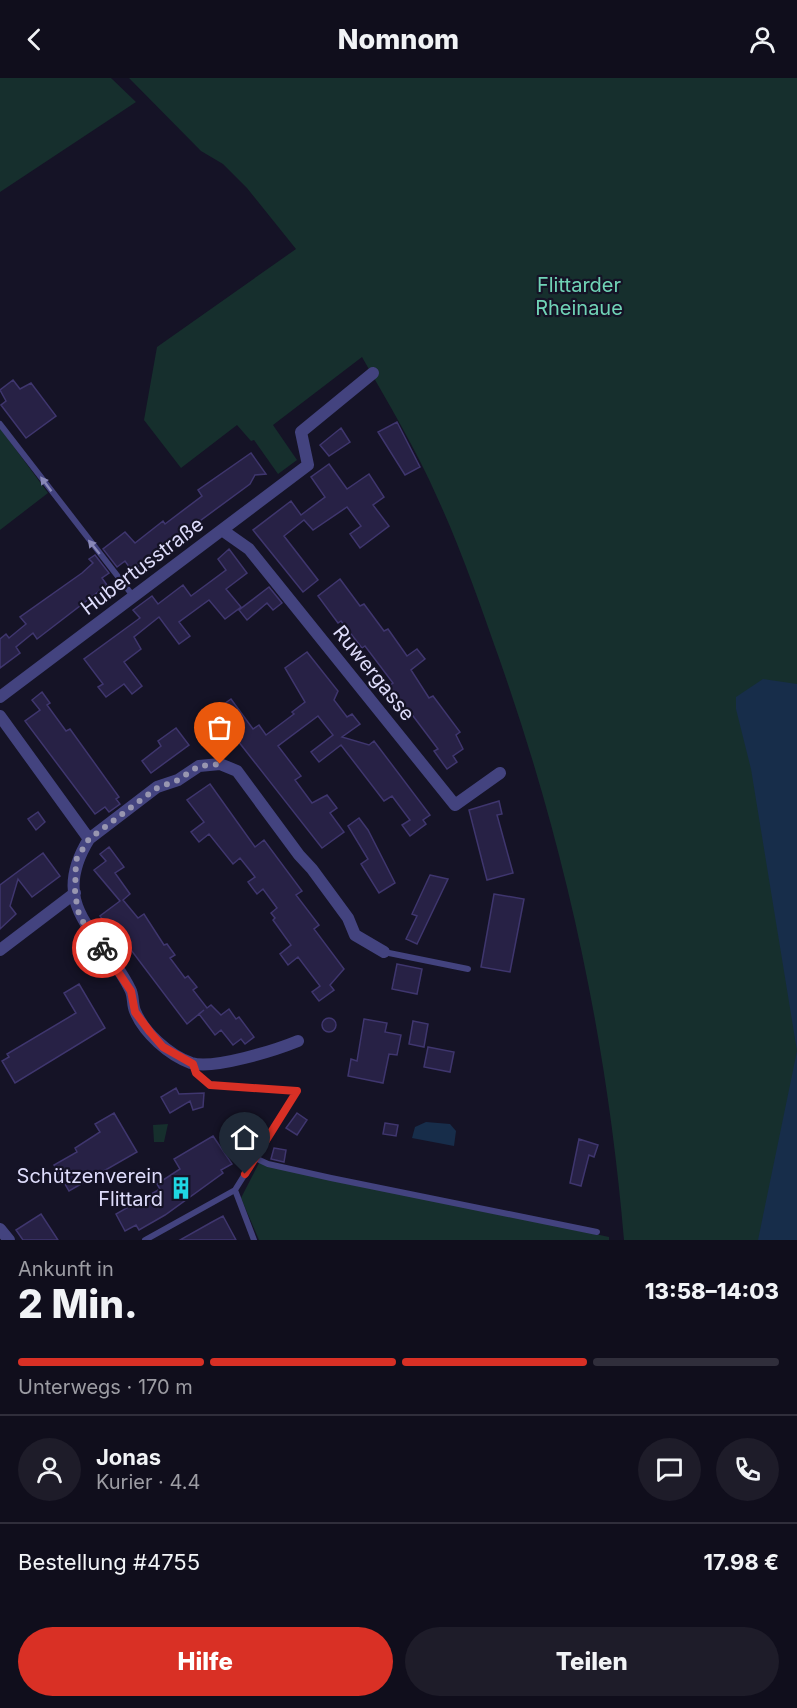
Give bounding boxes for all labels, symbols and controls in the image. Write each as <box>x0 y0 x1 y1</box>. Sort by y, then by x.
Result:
icon: back <box>18 23 51 56</box>
text: Nomnom <box>338 23 459 56</box>
icon: person <box>746 23 779 56</box>
park label: Flittarder Rheinaue <box>535 273 623 320</box>
one-way arrow <box>40 477 52 492</box>
street label: Hubertusstraße <box>76 512 208 620</box>
one-way arrow <box>88 540 101 555</box>
street label: Ruwergasse <box>328 620 420 726</box>
pin <box>194 702 245 764</box>
icon: bag <box>203 711 236 744</box>
courier <box>72 918 132 978</box>
icon: bike <box>86 932 119 965</box>
pin <box>219 1112 270 1174</box>
icon: home <box>228 1121 261 1154</box>
place label: Schützenverein Flittard <box>17 1164 163 1211</box>
building icon: Schützenverein Flittard <box>168 1175 194 1201</box>
text: Ankunft in <box>18 1257 114 1281</box>
text: 13:58–14:03 <box>645 1278 779 1304</box>
text: 2 Min. <box>18 1280 138 1327</box>
text: Unterwegs · 170 m <box>18 1375 193 1399</box>
button: person <box>18 1438 81 1501</box>
button: chat <box>638 1438 701 1501</box>
button: phone <box>716 1438 779 1501</box>
text: Jonas <box>96 1444 161 1470</box>
text: Kurier · 4.4 <box>96 1470 200 1494</box>
text: Bestellung #4755 <box>18 1549 200 1575</box>
text: 17.98 € <box>704 1549 779 1575</box>
button: Hilfe <box>18 1627 393 1696</box>
button: Teilen <box>405 1627 779 1696</box>

